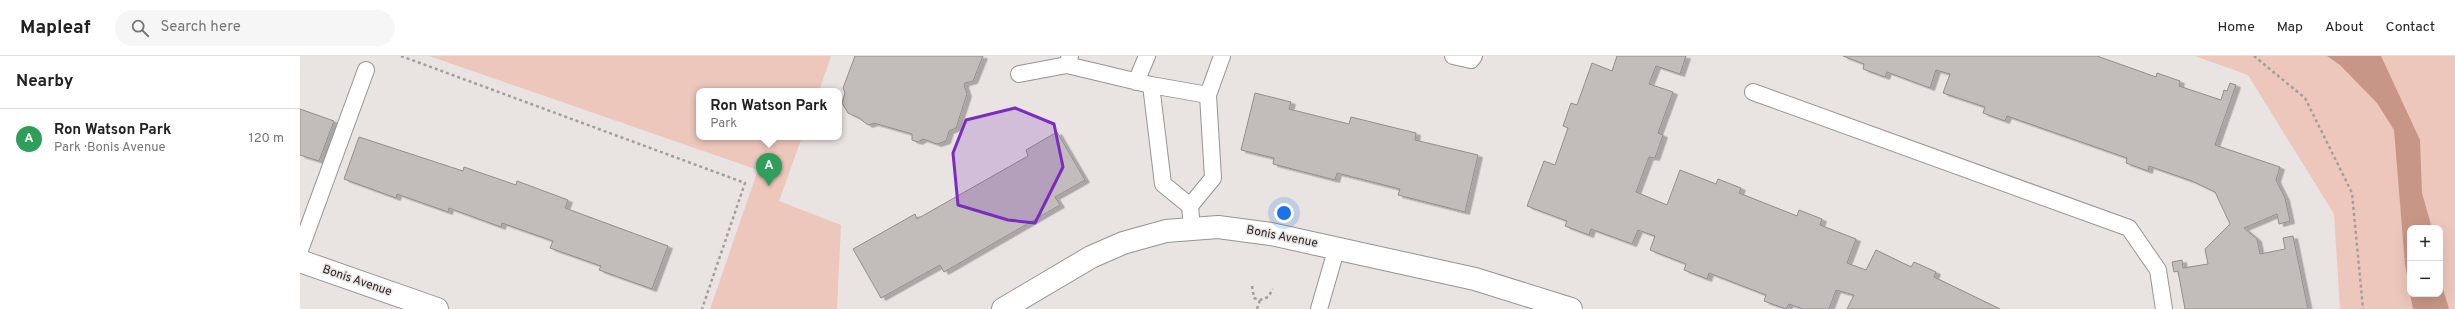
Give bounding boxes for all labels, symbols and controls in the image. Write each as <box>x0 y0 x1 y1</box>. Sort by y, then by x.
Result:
search box <box>115 10 395 46</box>
text: Mapleaf <box>20 16 91 40</box>
icon: search <box>129 17 151 39</box>
text: Search here <box>161 18 241 37</box>
text: Home <box>2218 19 2255 36</box>
text: Map <box>2277 19 2303 36</box>
text: About <box>2325 19 2364 36</box>
text: Contact <box>2386 19 2435 36</box>
text: Nearby <box>16 71 73 93</box>
popup <box>696 88 842 140</box>
text: Ron Watson Park <box>710 97 828 116</box>
text: Park <box>710 116 737 132</box>
text: Ron Watson Park <box>54 121 171 140</box>
text: A <box>24 131 34 147</box>
text: 120 m <box>249 131 284 147</box>
text: Park · Bonis Avenue <box>54 140 166 156</box>
pin: A <box>756 153 782 186</box>
your location <box>1274 203 1294 223</box>
street label: Bonis Avenue <box>1245 222 1319 252</box>
map controls <box>2407 225 2443 297</box>
button: + <box>2407 225 2443 261</box>
button: − <box>2407 261 2443 297</box>
street label: Bonis Avenue <box>320 262 394 300</box>

